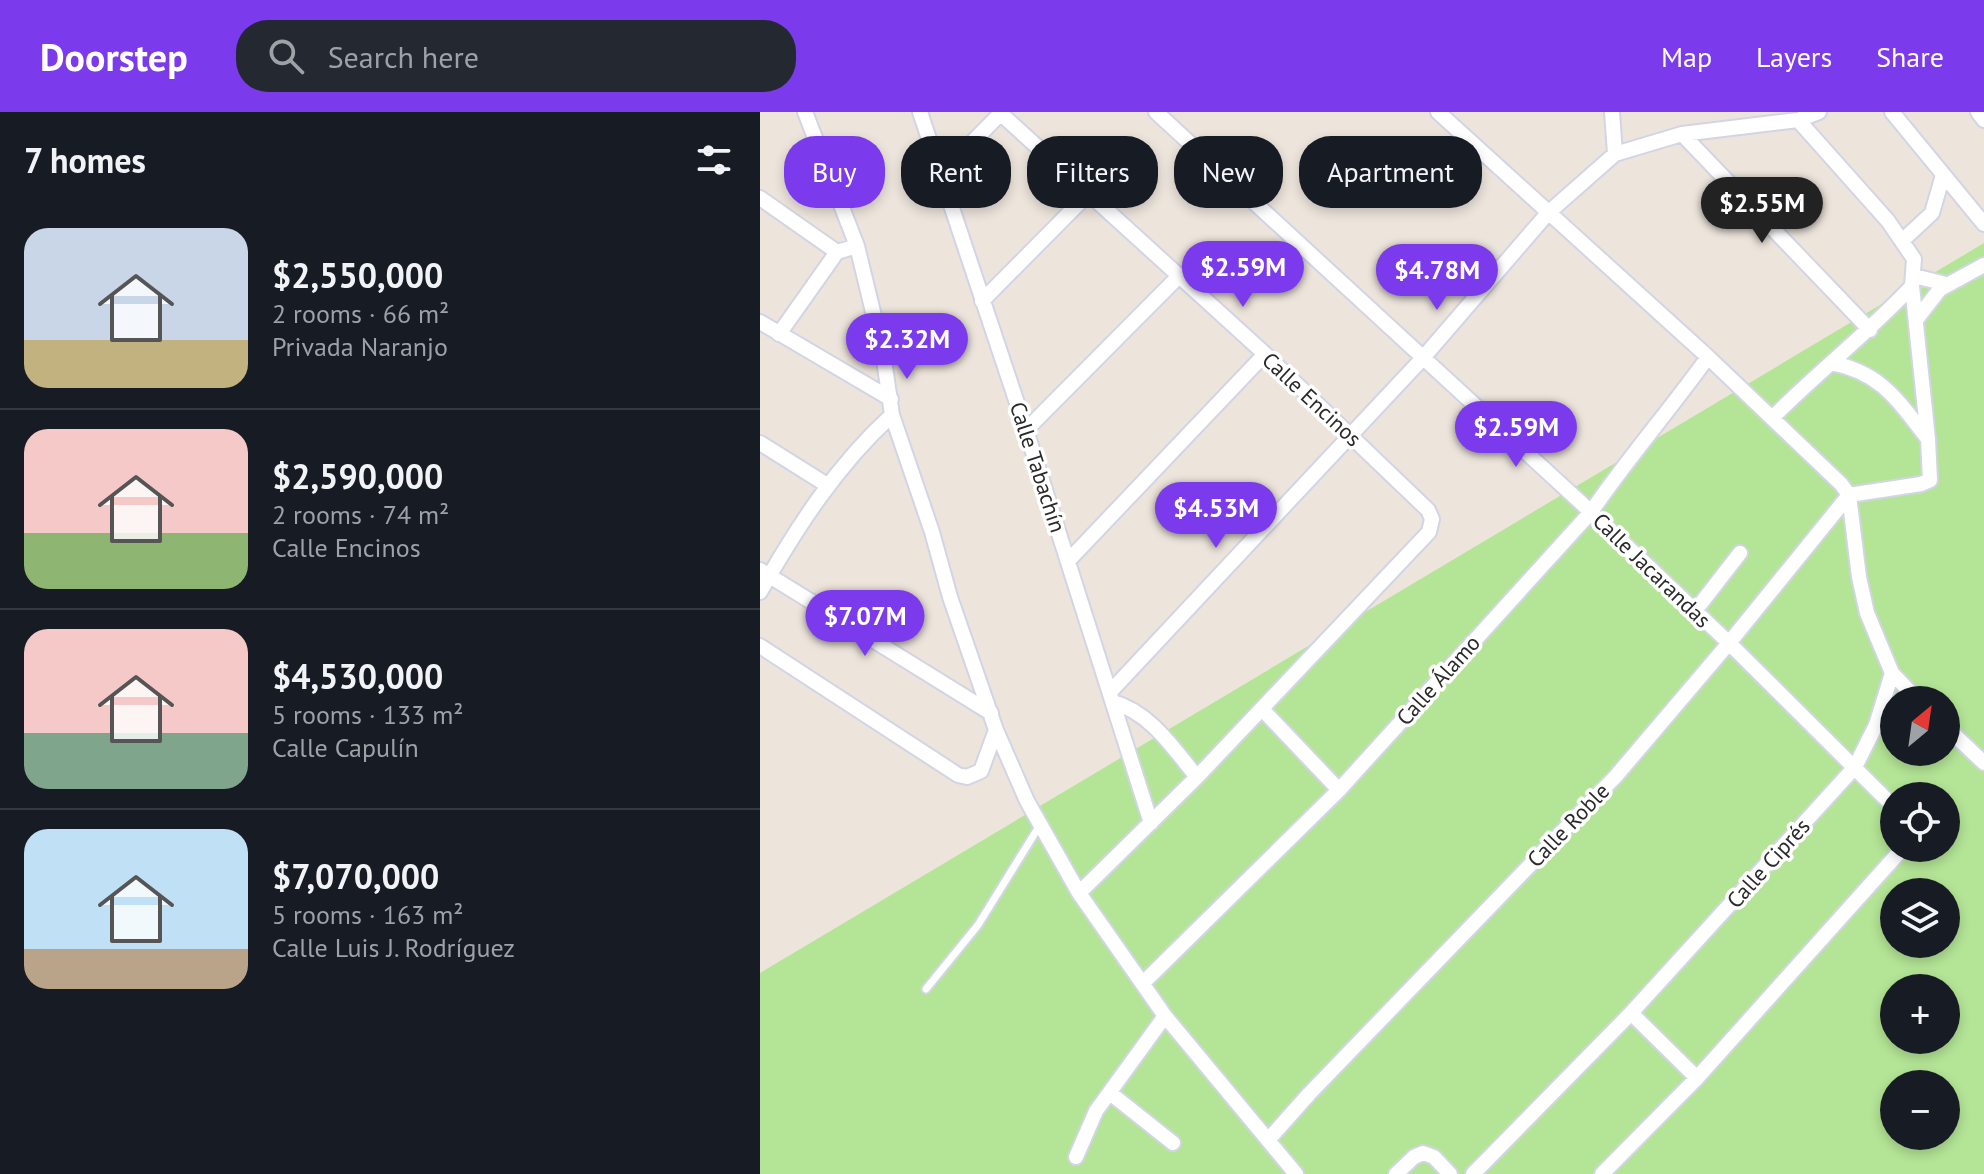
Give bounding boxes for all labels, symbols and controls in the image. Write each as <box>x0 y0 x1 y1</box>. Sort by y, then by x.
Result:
search box <box>236 20 796 92</box>
text: Doorstep <box>40 32 188 81</box>
icon: search <box>264 34 308 78</box>
text: Search here <box>328 37 479 76</box>
text: Map <box>1661 38 1712 75</box>
text: Layers <box>1756 38 1832 75</box>
text: Share <box>1876 38 1944 75</box>
chip: Buy <box>784 136 885 208</box>
chip: Rent <box>901 136 1011 208</box>
chip: Filters <box>1027 136 1158 208</box>
chip: New <box>1174 136 1283 208</box>
chip: Apartment <box>1299 136 1482 208</box>
text: 7 homes <box>24 138 146 182</box>
icon: filters <box>692 138 736 182</box>
pin: $2.55M <box>1697 177 1827 245</box>
text: $2.55M <box>1719 186 1805 219</box>
pin: $2.59M <box>1178 241 1308 309</box>
pin: $4.78M <box>1372 244 1502 312</box>
text: $2.59M <box>1200 250 1286 283</box>
text: $2,550,000 <box>272 253 443 297</box>
text: $4.78M <box>1394 253 1480 286</box>
icon: home <box>88 260 184 356</box>
text: 2 rooms · 66 m² <box>272 297 449 330</box>
pin: $2.32M <box>842 313 972 381</box>
text: $2.32M <box>864 322 950 355</box>
text: Privada Naranjo <box>272 330 448 363</box>
street label: Calle Encinos <box>1256 346 1368 452</box>
street label: Calle Tabachín <box>1004 398 1072 536</box>
pin: $2.59M <box>1451 401 1581 469</box>
text: $2.59M <box>1473 410 1559 443</box>
text: $2,590,000 <box>272 454 443 498</box>
icon: home <box>88 461 184 557</box>
pin: $4.53M <box>1151 482 1281 550</box>
text: $4.53M <box>1173 491 1259 524</box>
text: 2 rooms · 74 m² <box>272 498 449 531</box>
street label: Calle Jacarandas <box>1587 507 1717 633</box>
text: Calle Encinos <box>272 531 421 564</box>
pin: $7.07M <box>800 590 930 658</box>
text: $7.07M <box>823 599 907 632</box>
street label: Calle Álamo <box>1390 629 1486 731</box>
text: $4,530,000 <box>272 654 443 698</box>
icon: home <box>88 661 184 757</box>
north arrow <box>1880 686 1960 766</box>
map controls <box>1880 686 1960 1150</box>
text: 5 rooms · 133 m² <box>272 698 464 731</box>
text: Calle Capulín <box>272 731 419 764</box>
street label: Calle Roble <box>1521 777 1615 873</box>
button: locate <box>1880 782 1960 862</box>
street label: Calle Ciprés <box>1720 812 1816 914</box>
text: $7,070,000 <box>272 854 439 898</box>
icon: home <box>88 861 184 957</box>
button: layers <box>1880 878 1960 958</box>
text: 5 rooms · 163 m² <box>272 898 464 931</box>
text: Calle Luis J. Rodríguez <box>272 931 515 964</box>
button: + <box>1880 974 1960 1054</box>
button: − <box>1880 1070 1960 1150</box>

